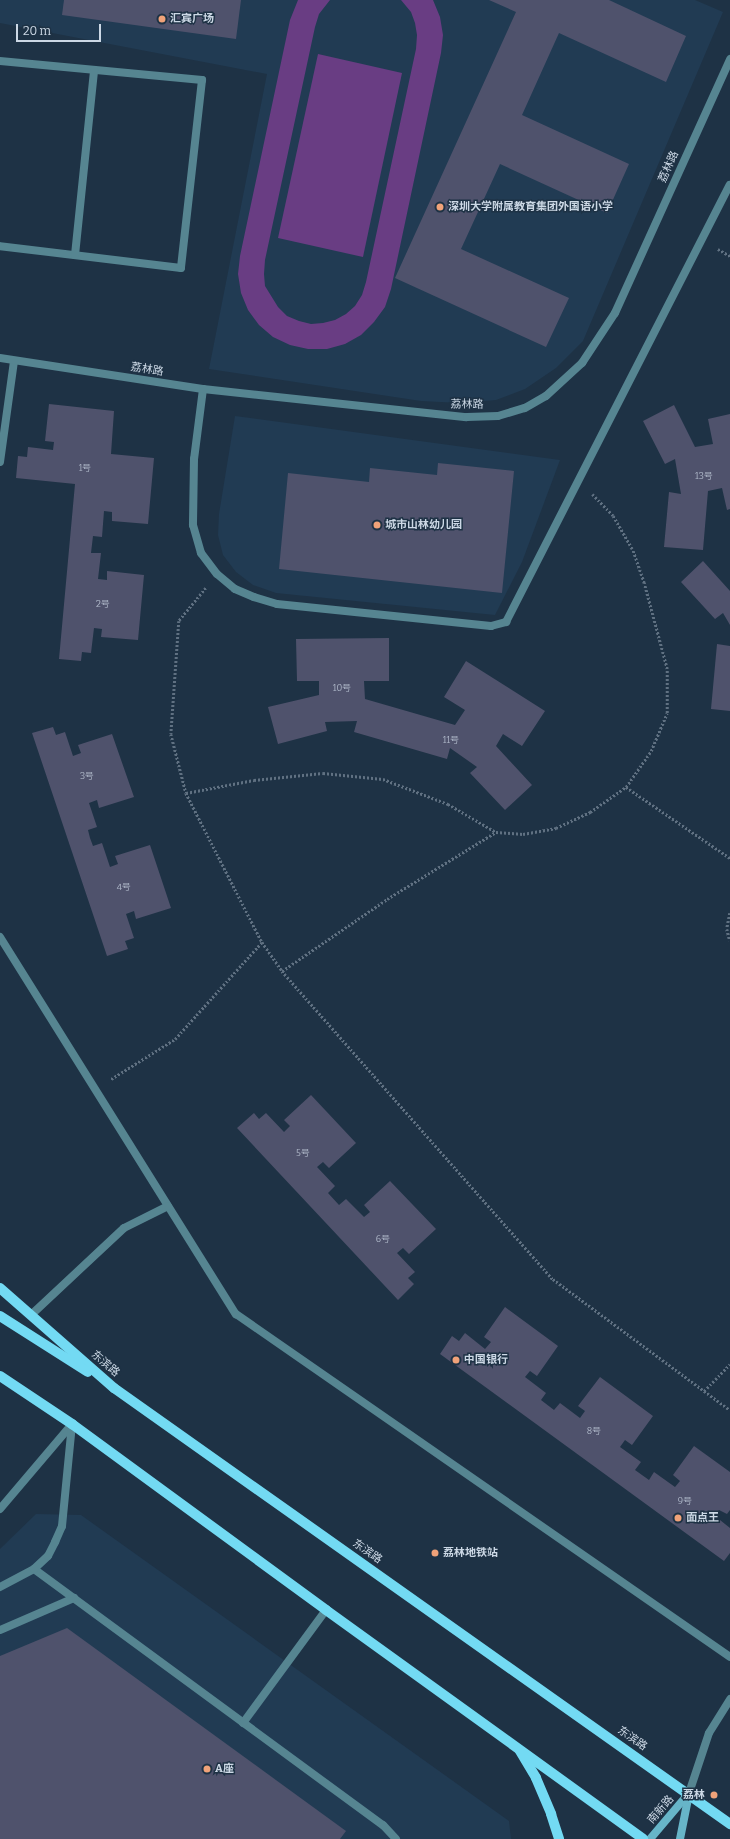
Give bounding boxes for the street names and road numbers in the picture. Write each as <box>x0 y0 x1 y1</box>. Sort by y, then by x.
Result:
street label: 荔林路 <box>656 149 682 185</box>
street label: 荔林路 <box>130 361 164 379</box>
street label: 荔林路 <box>450 398 484 412</box>
street label: 东滨路 <box>88 1348 122 1380</box>
street label: 东滨路 <box>350 1537 384 1567</box>
street label: 东滨路 <box>615 1724 649 1754</box>
street label: 南新路 <box>645 1793 677 1827</box>

